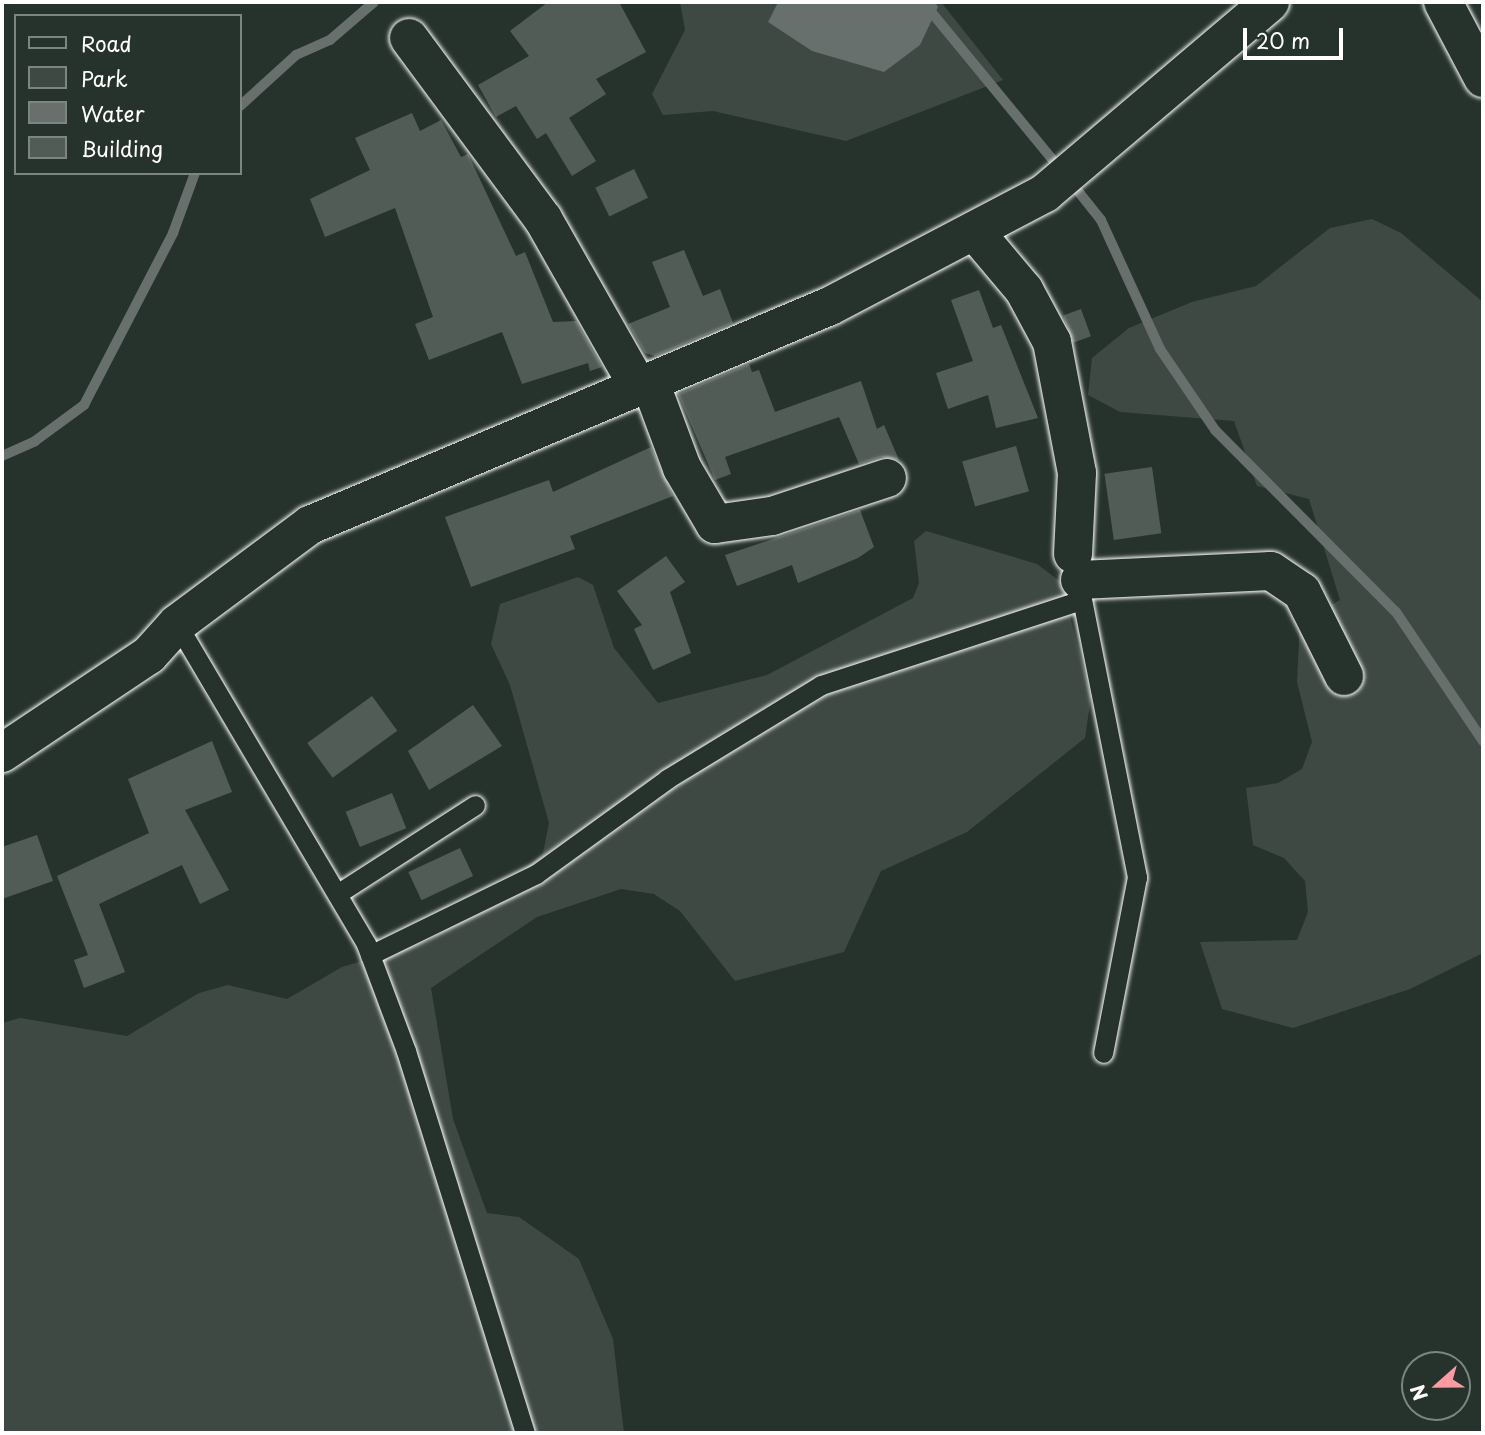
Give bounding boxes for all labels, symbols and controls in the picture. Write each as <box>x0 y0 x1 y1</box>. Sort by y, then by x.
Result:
legend <box>14 14 242 175</box>
scale bar <box>1247 14 1347 58</box>
text: 20 m <box>1256 24 1310 56</box>
text: Road <box>81 27 132 59</box>
text: Park <box>81 62 128 94</box>
text: Water <box>81 97 144 129</box>
text: Building <box>81 132 163 164</box>
north arrow <box>1401 1351 1471 1421</box>
text: N <box>1402 1381 1434 1405</box>

